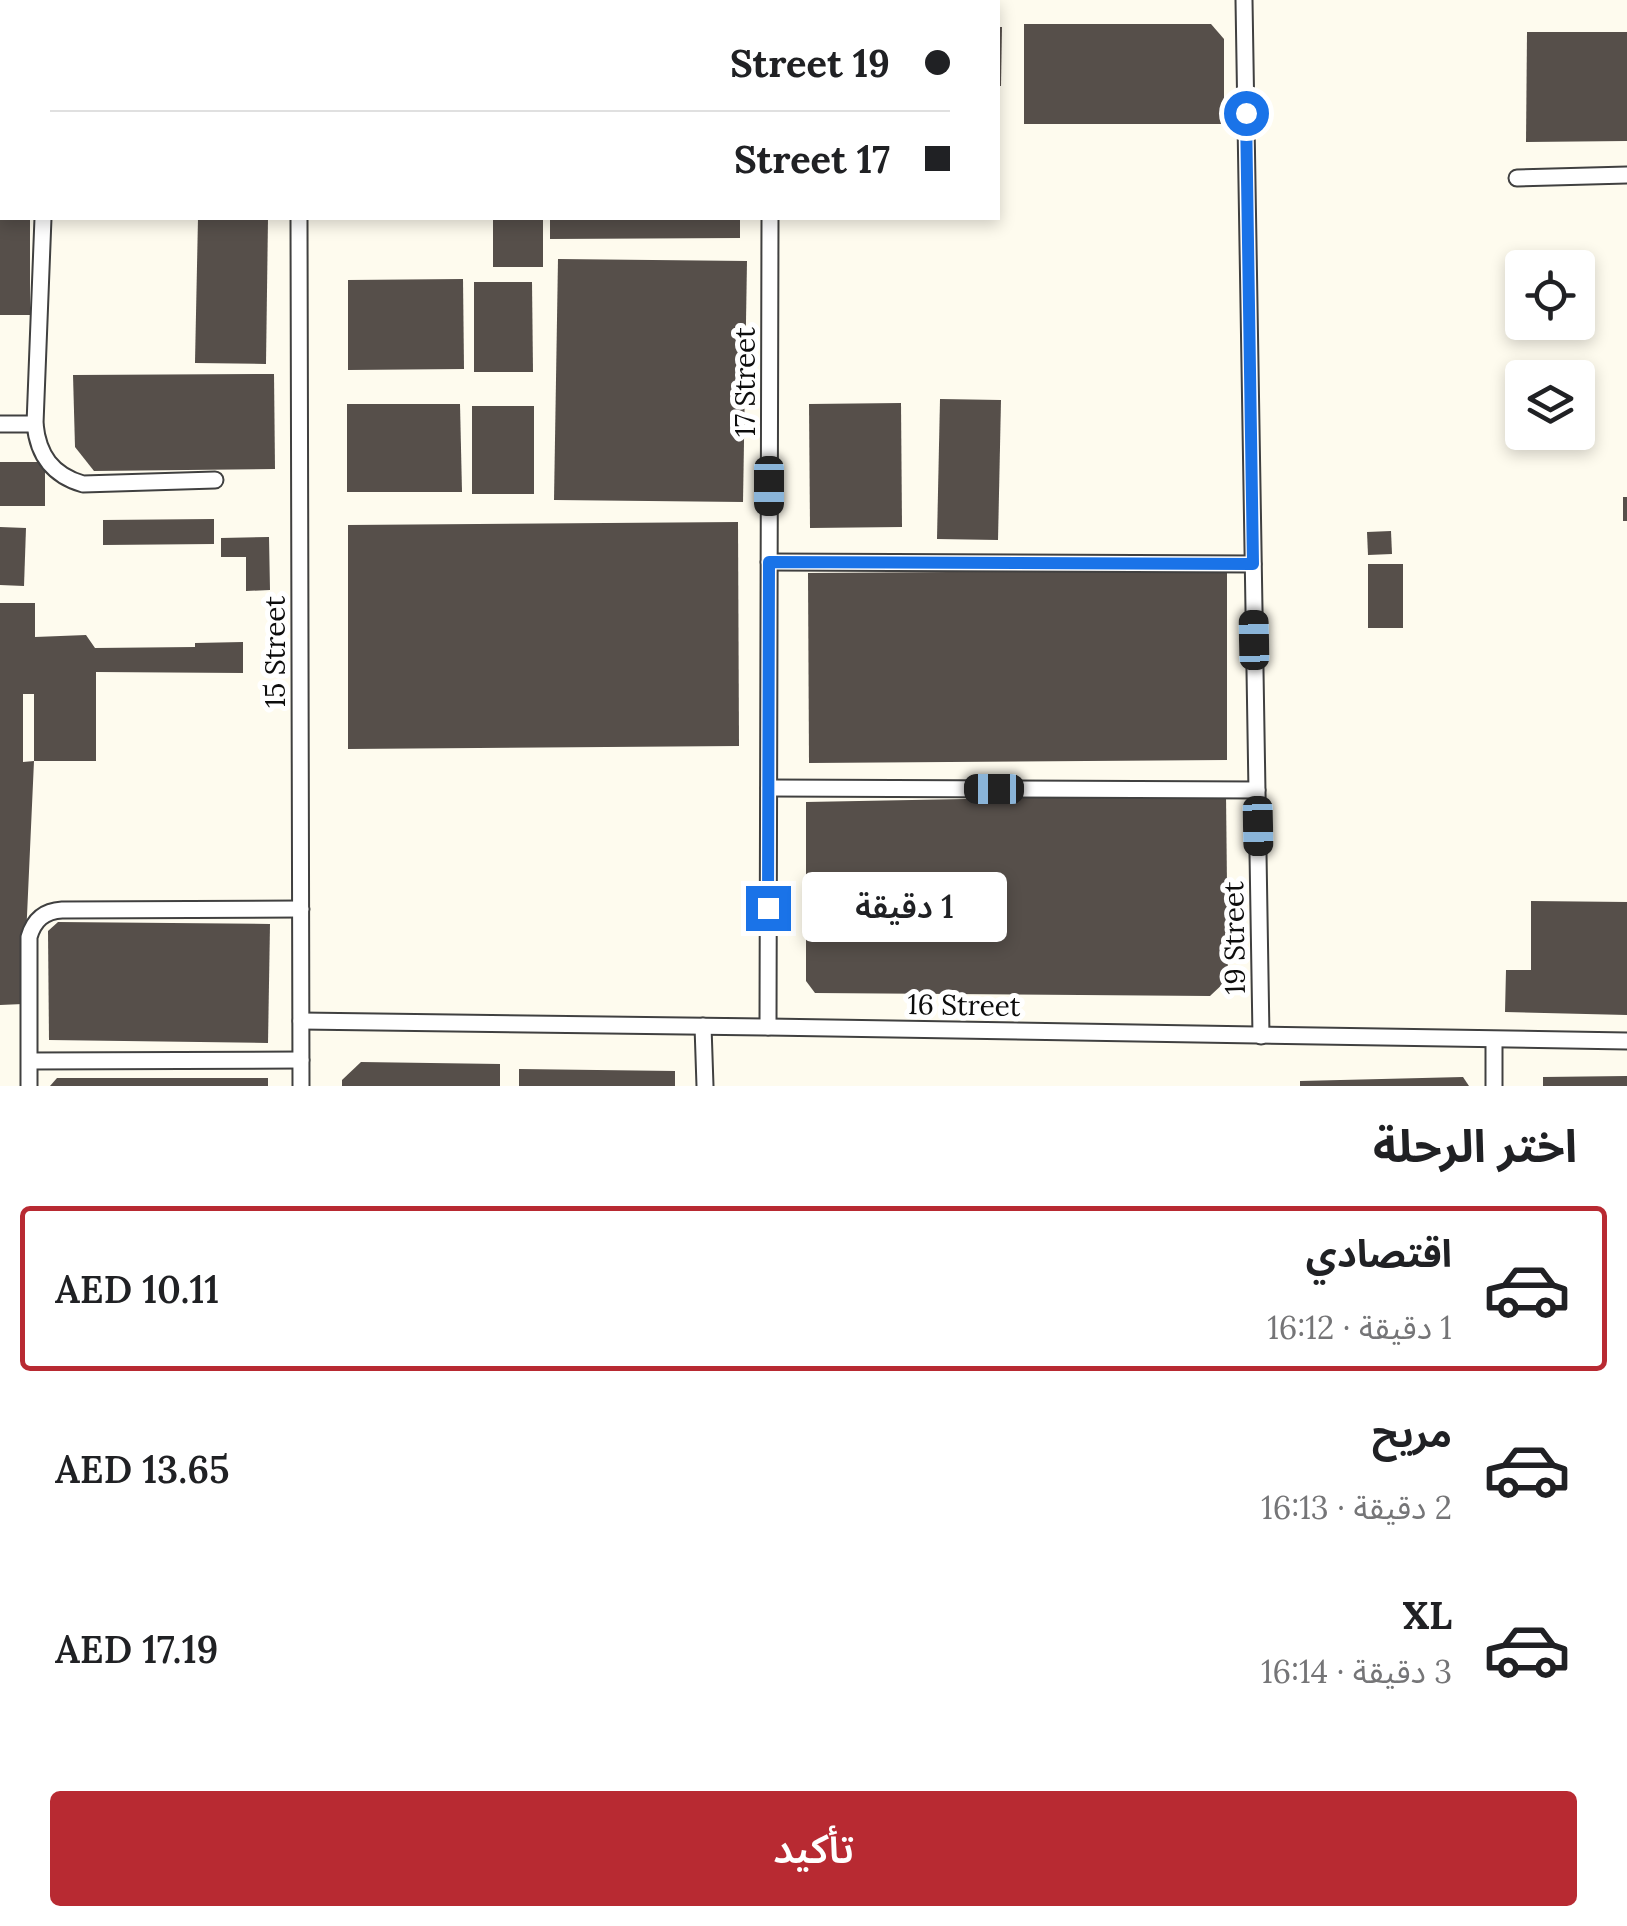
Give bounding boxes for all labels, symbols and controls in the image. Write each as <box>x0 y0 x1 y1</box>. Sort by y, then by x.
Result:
text: 19 Street <box>730 39 890 87</box>
route start <box>1224 91 1269 136</box>
text: 17 Street <box>734 135 890 183</box>
map controls <box>1505 250 1595 450</box>
button: locate <box>1505 250 1595 340</box>
street label: 17 Street <box>727 327 763 437</box>
button: layers <box>1505 360 1595 450</box>
car <box>754 456 784 516</box>
street label: 15 Street <box>257 596 293 708</box>
car <box>1238 610 1270 670</box>
car <box>964 774 1024 804</box>
car <box>1242 796 1274 856</box>
callout: 1 دقيقة <box>803 873 1008 943</box>
street label: 19 Street <box>1215 881 1253 995</box>
route end <box>746 886 791 931</box>
text: 1 دقيقة <box>855 886 954 927</box>
street label: 16 Street <box>907 986 1021 1024</box>
text: اختر الرحلة <box>1373 1117 1577 1174</box>
text: اقتصادي <box>1306 1229 1452 1277</box>
icon: car <box>1482 1244 1572 1334</box>
text: AED 10.11 <box>55 1265 219 1313</box>
text: 1 دقيقة · 16:12 <box>1267 1307 1452 1348</box>
text: مريح <box>1372 1409 1452 1457</box>
icon: car <box>1482 1424 1572 1514</box>
text: AED 13.65 <box>55 1445 230 1493</box>
text: 2 دقيقة · 16:13 <box>1261 1487 1452 1528</box>
text: XL <box>1402 1591 1452 1639</box>
icon: car <box>1482 1604 1572 1694</box>
text: AED 17.19 <box>55 1625 218 1673</box>
text: 3 دقيقة · 16:14 <box>1261 1651 1452 1692</box>
button: تأكيد <box>50 1791 1577 1906</box>

